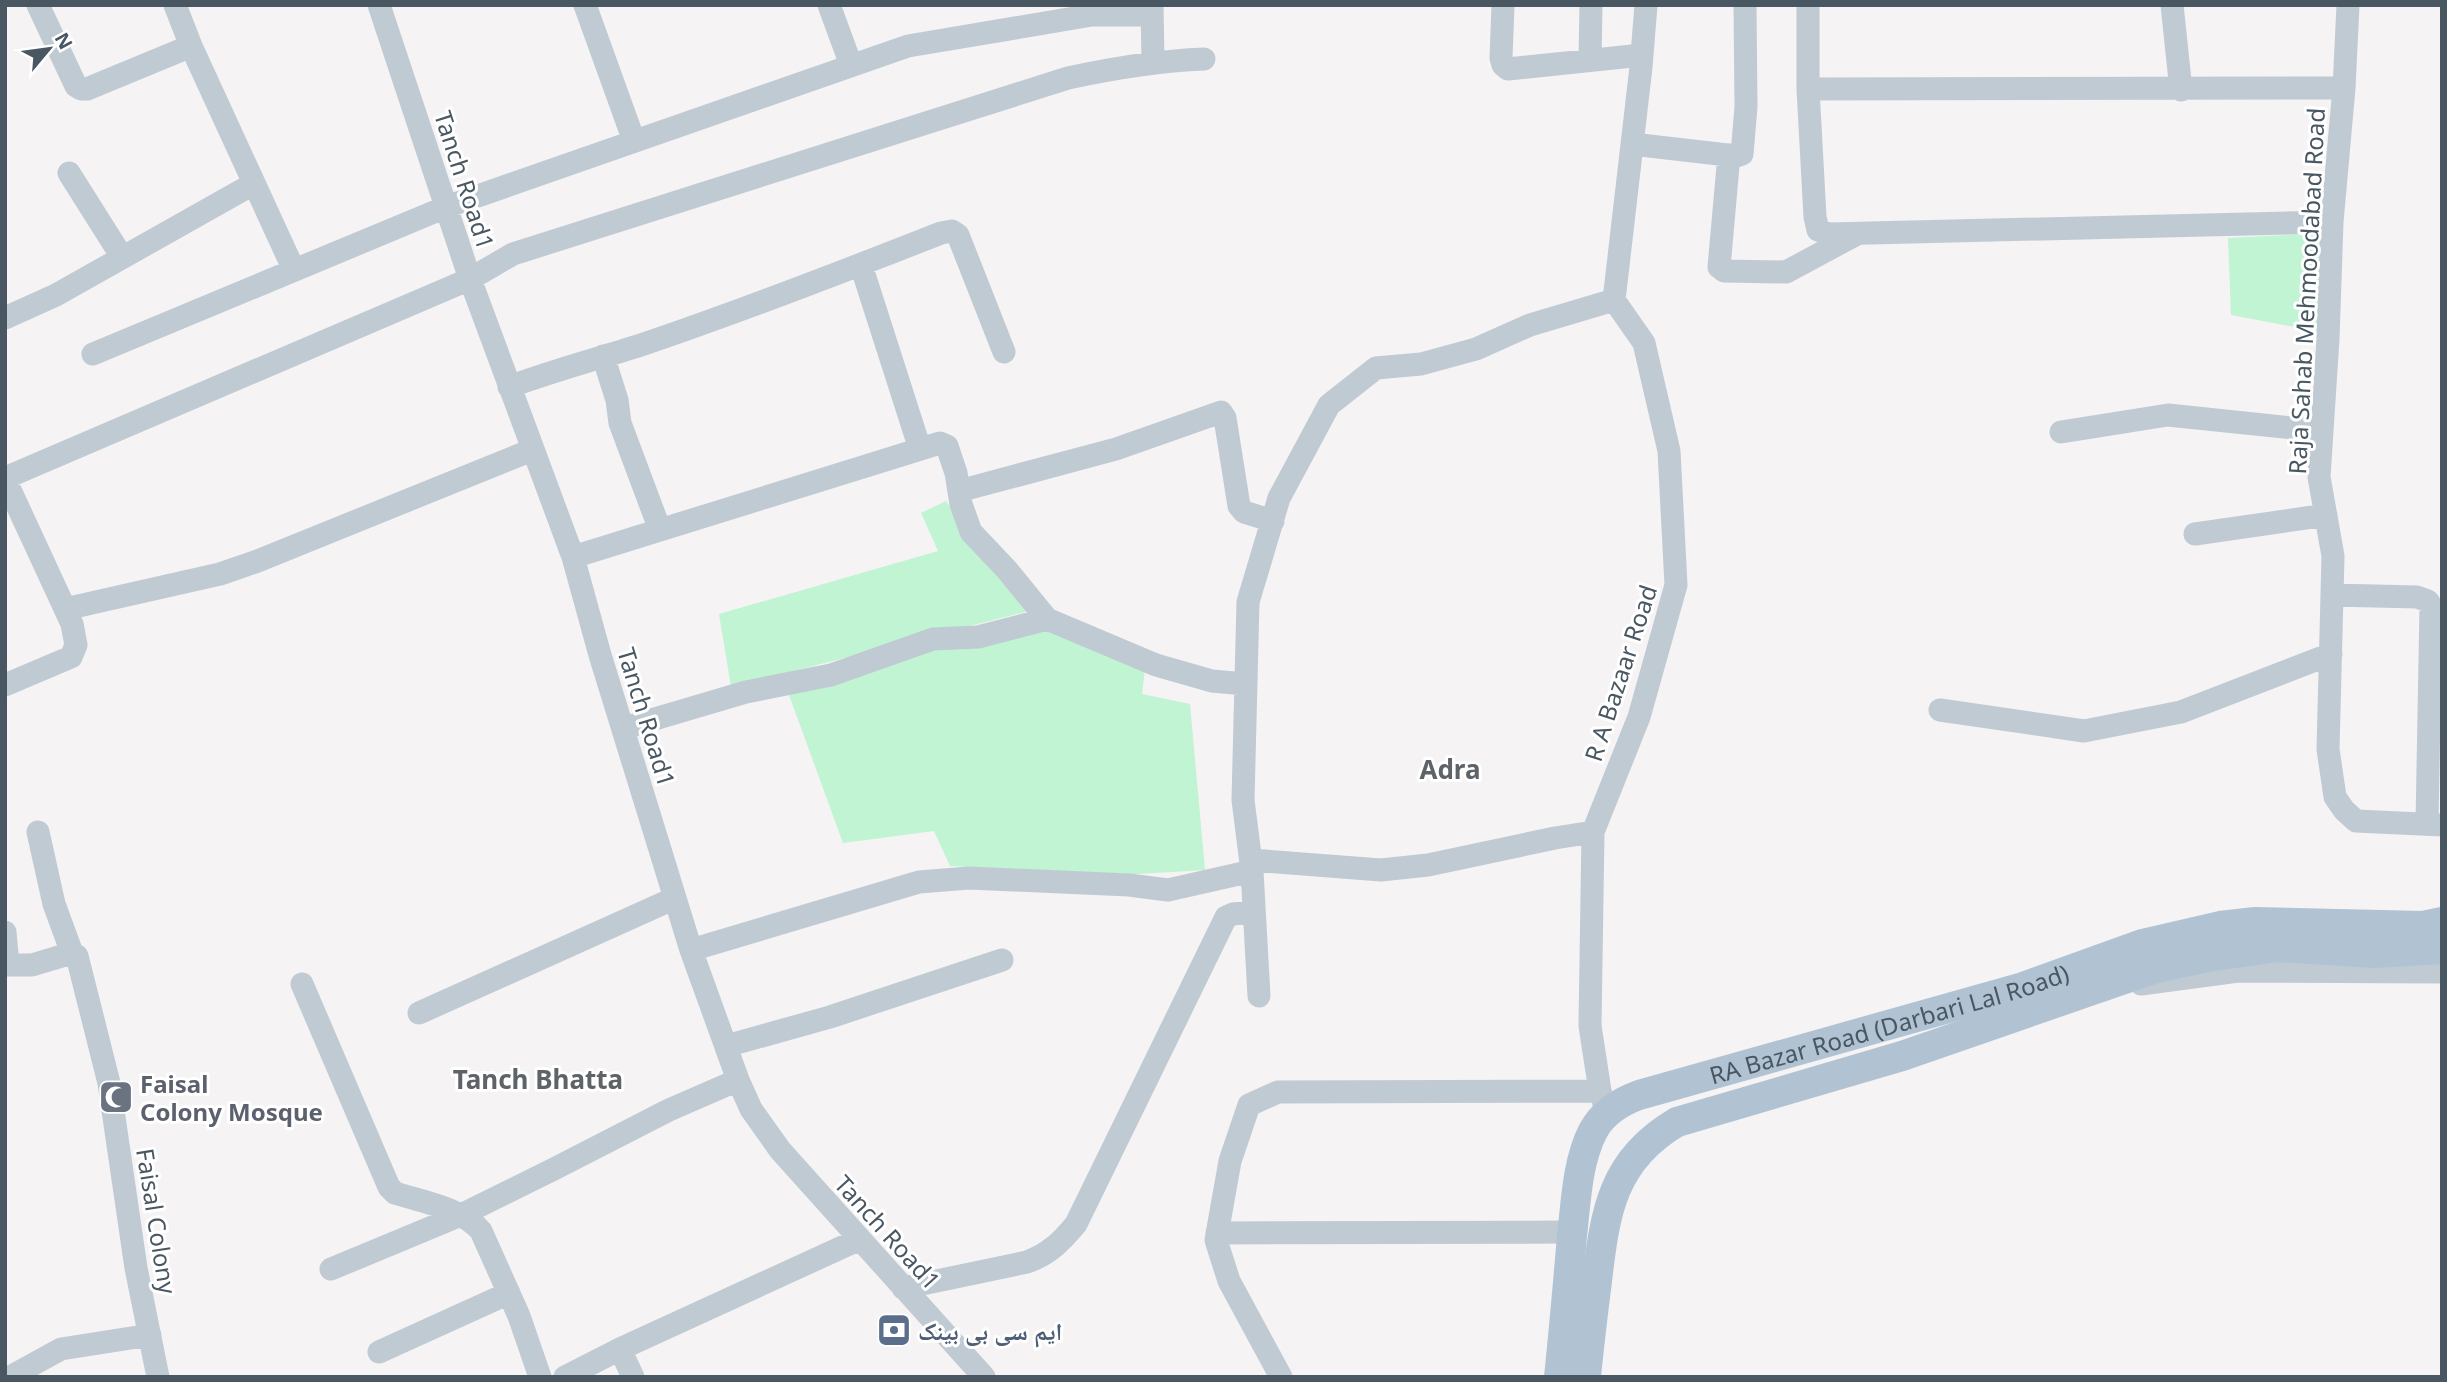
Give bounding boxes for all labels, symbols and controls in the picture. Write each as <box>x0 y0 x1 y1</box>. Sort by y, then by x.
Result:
north arrow <box>14 14 84 84</box>
text: N <box>49 28 79 54</box>
street label: Tanch Road1 <box>427 107 503 253</box>
street label: Raja Sahab Mehmoodabad Road <box>2280 107 2332 475</box>
street label: R A Bazaar Road <box>1576 580 1664 766</box>
street label: Tanch Road1 <box>610 643 684 791</box>
district label: Adra <box>1419 751 1481 787</box>
street label: RA Bazar Road (Darbari Lal Road) <box>1705 955 2073 1091</box>
district label: Tanch Bhatta <box>453 1061 623 1097</box>
place label: Faisal Colony Mosque <box>140 1067 323 1128</box>
mosque icon: Faisal Colony Mosque <box>97 1078 135 1116</box>
street label: Faisal Colony <box>129 1146 185 1297</box>
street label: Tanch Road1 <box>828 1168 948 1296</box>
bank icon: ایم سی بی بینک <box>875 1311 913 1349</box>
place label: ایم سی بی بینک <box>918 1314 1062 1348</box>

